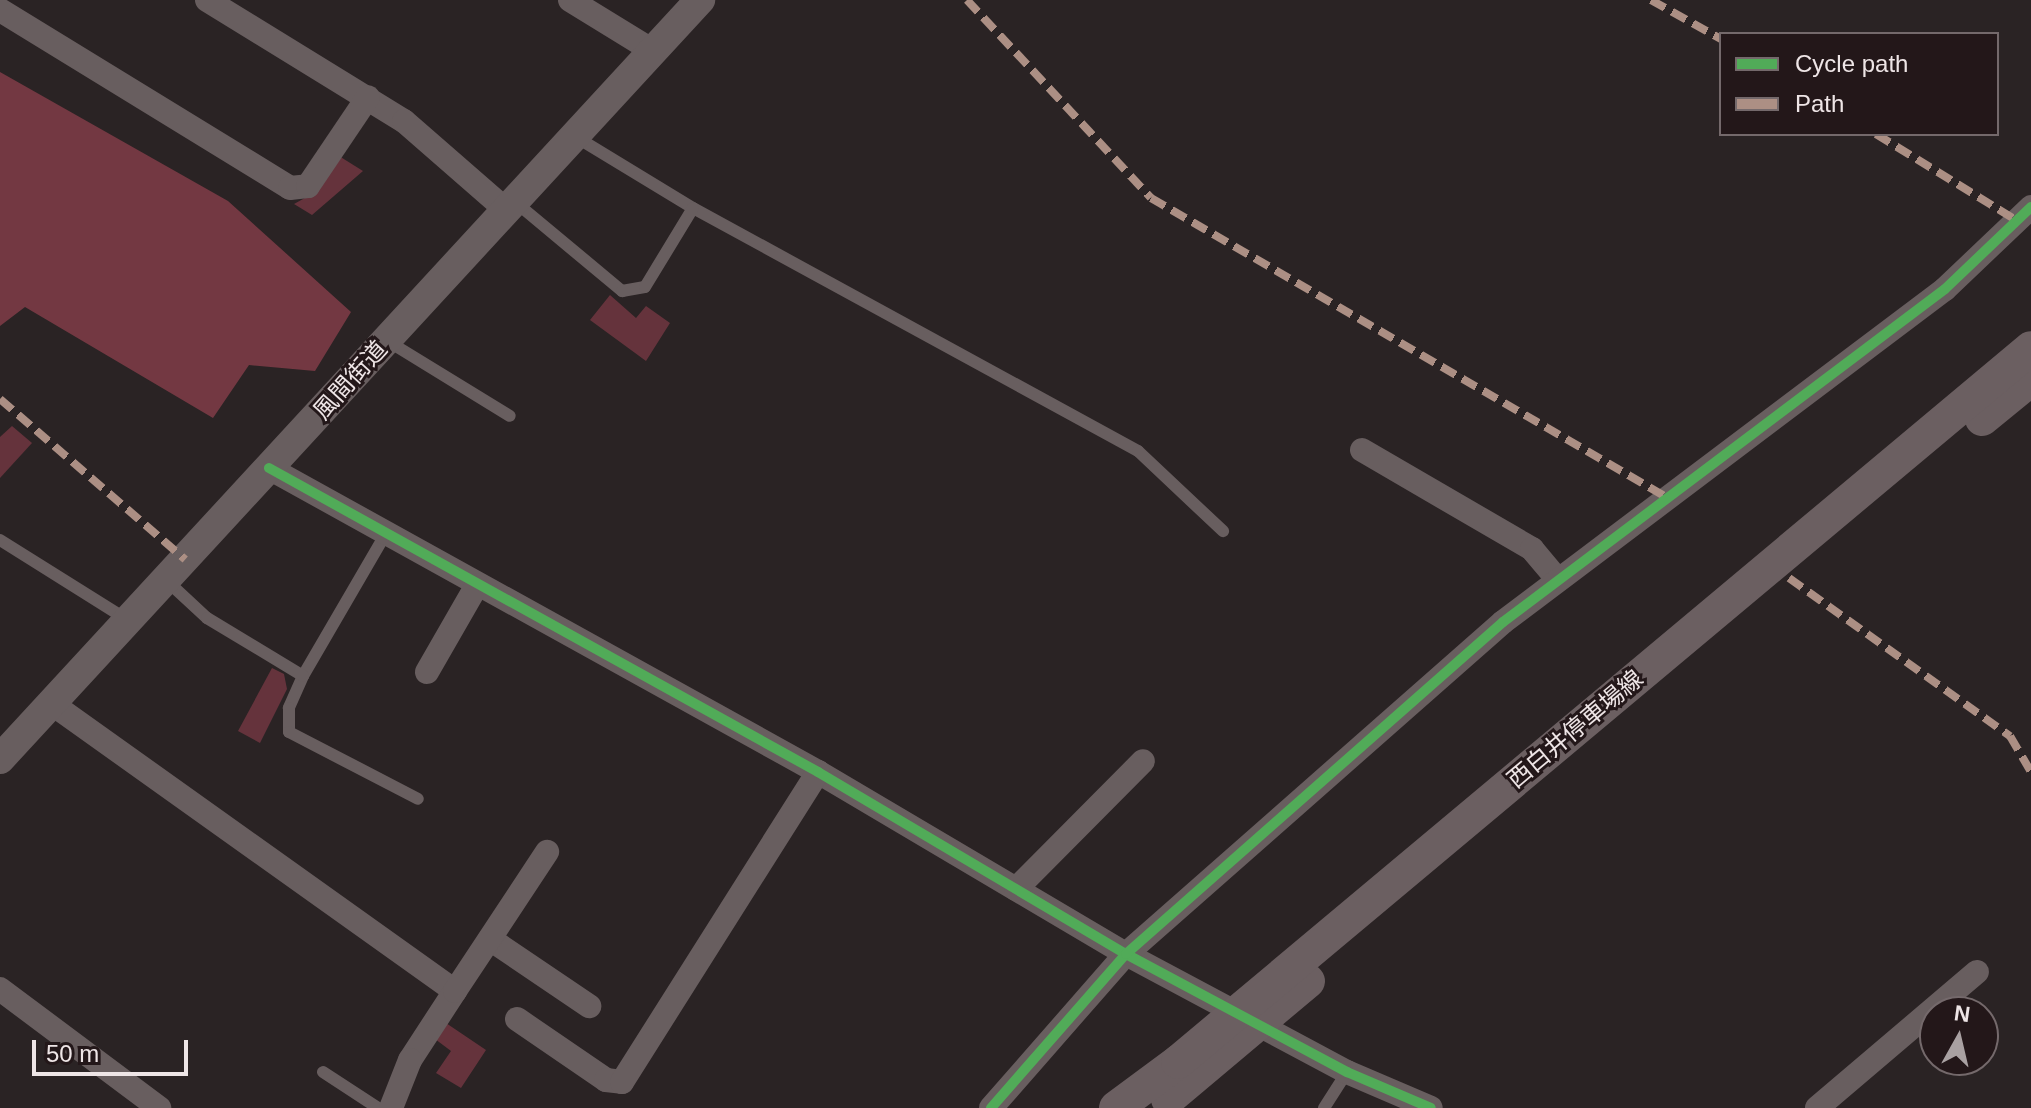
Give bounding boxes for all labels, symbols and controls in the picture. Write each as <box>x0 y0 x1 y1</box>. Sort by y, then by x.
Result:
legend <box>1719 32 1999 136</box>
text: Cycle path <box>1795 50 1908 77</box>
text: Path <box>1795 90 1844 117</box>
street label: 風間街道 <box>307 335 393 425</box>
street label: 西白井停車場線 <box>1501 664 1649 794</box>
north arrow <box>1919 996 1999 1076</box>
text: N <box>1953 1000 1972 1027</box>
scale bar <box>36 1024 192 1074</box>
text: 50 m <box>46 1040 99 1067</box>

